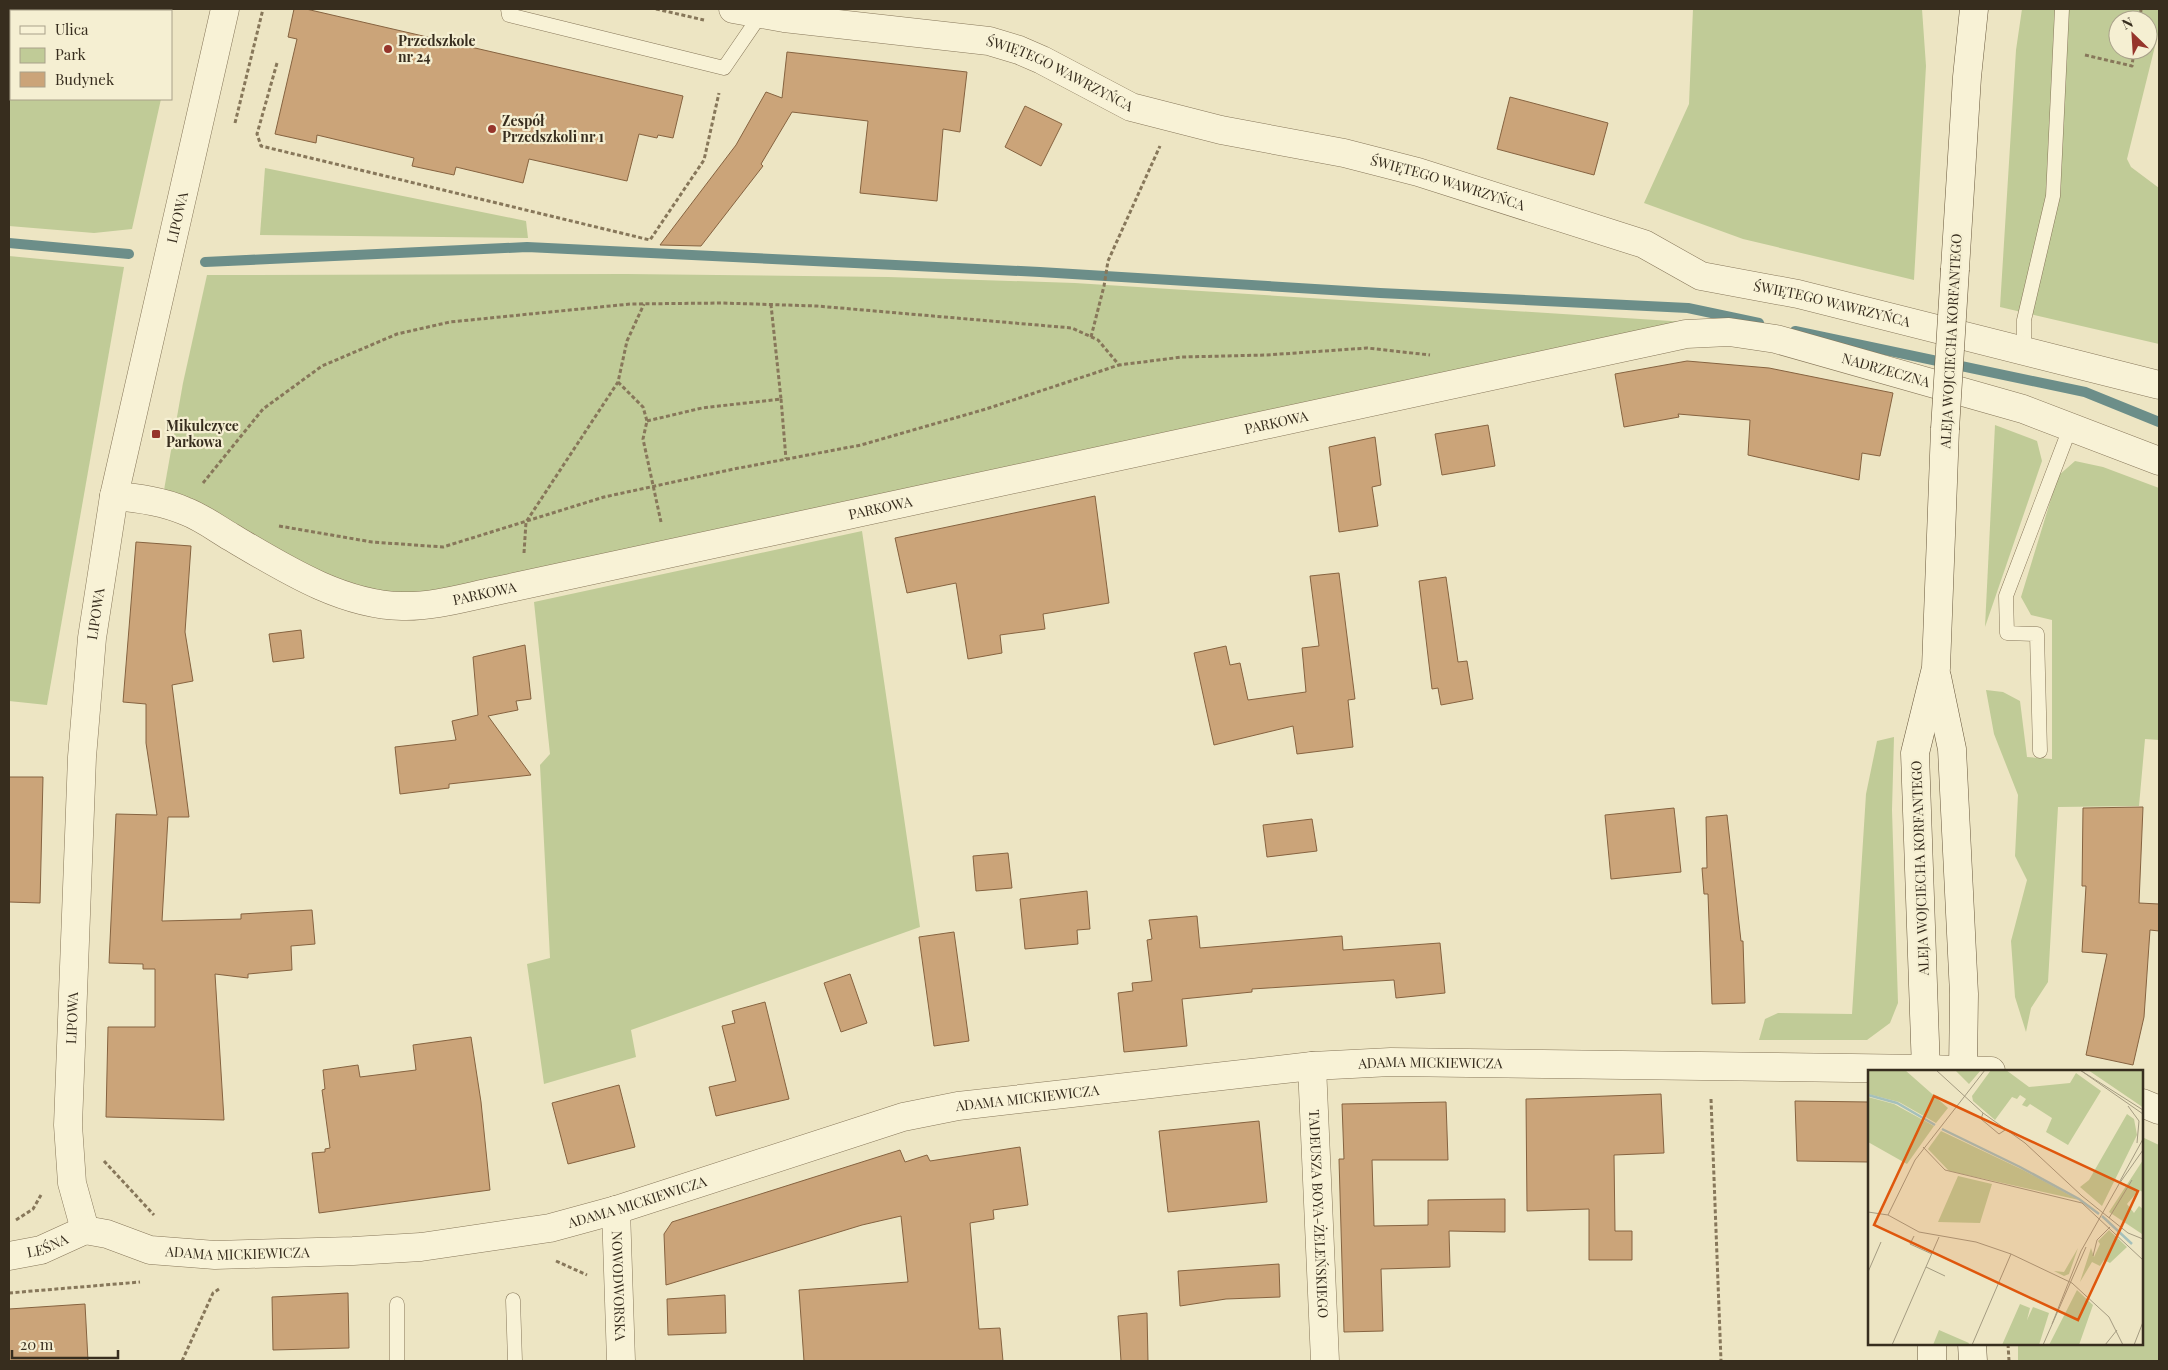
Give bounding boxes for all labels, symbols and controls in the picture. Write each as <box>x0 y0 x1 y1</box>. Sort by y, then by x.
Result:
legend <box>10 10 172 100</box>
north arrow <box>2108 10 2158 60</box>
text: N <box>2119 12 2136 34</box>
text: Ulica <box>55 19 89 39</box>
place label: Przedszkole nr 24 <box>398 31 476 66</box>
street label: ŚWIĘTEGO WAWRZYŃCA <box>984 31 1137 116</box>
marker: Przedszkole nr 24 <box>382 43 394 55</box>
text: Park <box>55 44 87 64</box>
text: Budynek <box>55 69 115 89</box>
place label: Zespół Przedszkoli nr 1 <box>502 111 604 146</box>
marker: Zespół Przedszkoli nr 1 <box>486 123 498 135</box>
street label: ŚWIĘTEGO WAWRZYŃCA <box>1368 150 1528 215</box>
street label: LIPOWA <box>162 190 192 245</box>
street label: ALEJA WOJCIECHA KORFANTEGO <box>1935 233 1966 450</box>
street label: ŚWIĘTEGO WAWRZYŃCA <box>1752 276 1913 331</box>
street label: NADRZECZNA <box>1840 348 1933 391</box>
street label: PARKOWA <box>1243 406 1310 438</box>
place label: Mikulczyce Parkowa <box>166 416 239 451</box>
marker: Mikulczyce Parkowa <box>150 428 162 440</box>
street label: PARKOWA <box>847 491 914 524</box>
street label: PARKOWA <box>451 577 518 609</box>
street label: LIPOWA <box>82 586 109 641</box>
street label: ALEJA WOJCIECHA KORFANTEGO <box>1906 760 1933 977</box>
street label: LIPOWA <box>61 991 82 1044</box>
street label: ADAMA MICKIEWICZA <box>1357 1052 1503 1073</box>
inset map <box>1868 1070 2143 1345</box>
street label: ADAMA MICKIEWICZA <box>953 1080 1100 1115</box>
street label: TADEUSZA BOYA-ŻELEŃSKIEGO <box>1305 1109 1333 1319</box>
street label: ADAMA MICKIEWICZA <box>564 1171 709 1232</box>
street label: LEŚNA <box>25 1229 71 1261</box>
street label: NOWODWORSKA <box>608 1231 630 1341</box>
street label: ADAMA MICKIEWICZA <box>164 1241 310 1264</box>
scale bar <box>12 1328 119 1360</box>
text: 20 m <box>20 1334 54 1354</box>

